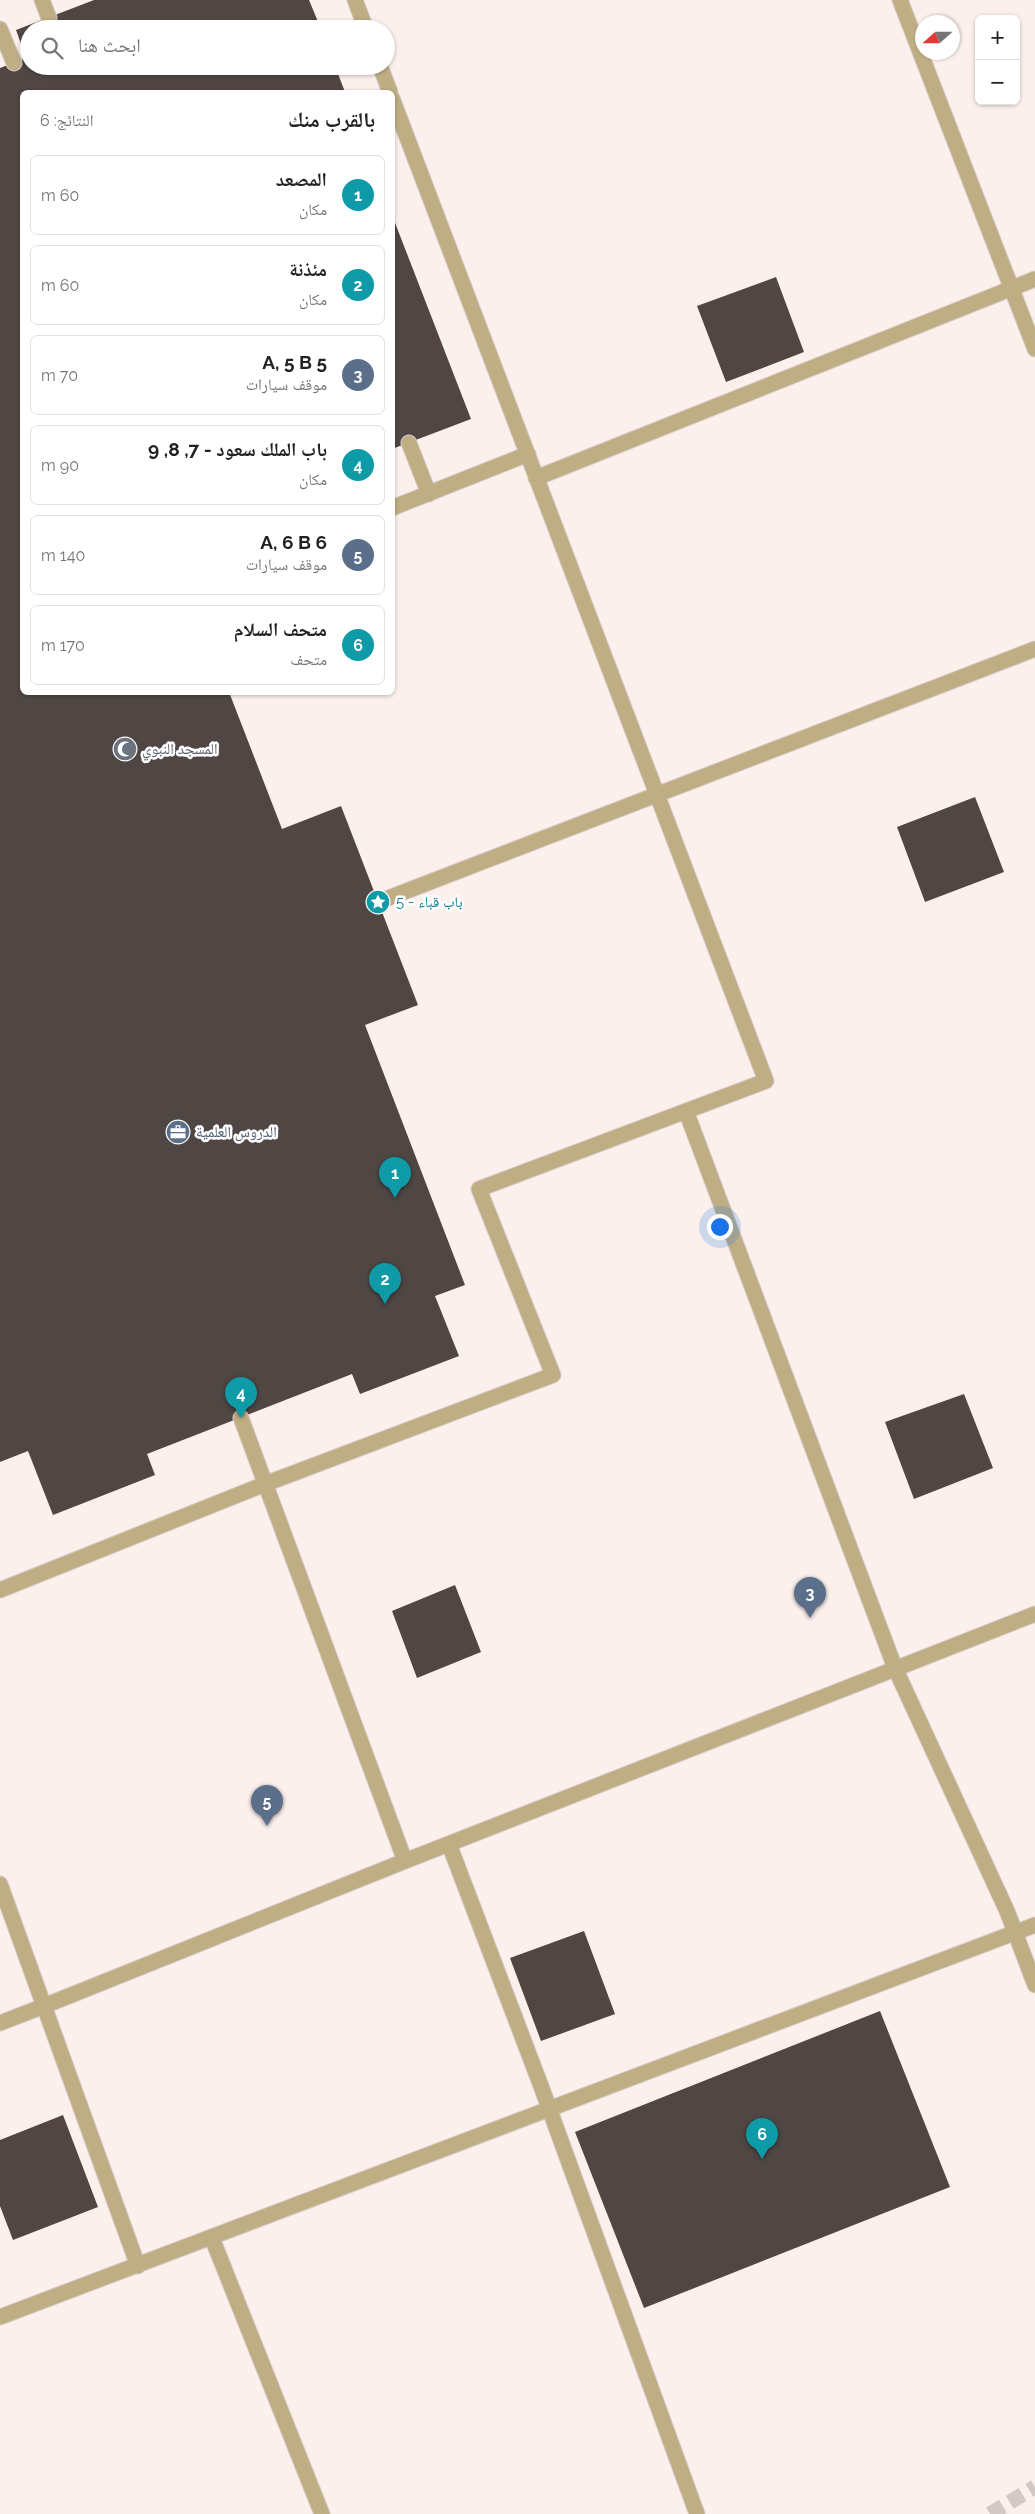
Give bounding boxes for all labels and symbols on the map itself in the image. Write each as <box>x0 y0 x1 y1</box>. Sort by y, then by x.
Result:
north arrow <box>915 15 960 60</box>
mosque icon: المسجد النبوي <box>112 736 138 762</box>
place label: المسجد النبوي <box>142 740 218 761</box>
place icon: باب قباء - 5 <box>365 889 391 915</box>
place label: باب قباء - 5 <box>396 893 463 911</box>
office icon: الدروس العلمية <box>165 1119 191 1145</box>
place label: الدروس العلمية <box>196 1123 277 1142</box>
pin: 1 <box>379 1157 411 1198</box>
your location <box>707 1214 733 1240</box>
pin: 2 <box>369 1263 401 1304</box>
pin: 4 <box>225 1377 257 1418</box>
pin: 3 <box>794 1577 826 1618</box>
pin: 5 <box>251 1785 283 1826</box>
pin: 6 <box>746 2118 778 2159</box>

